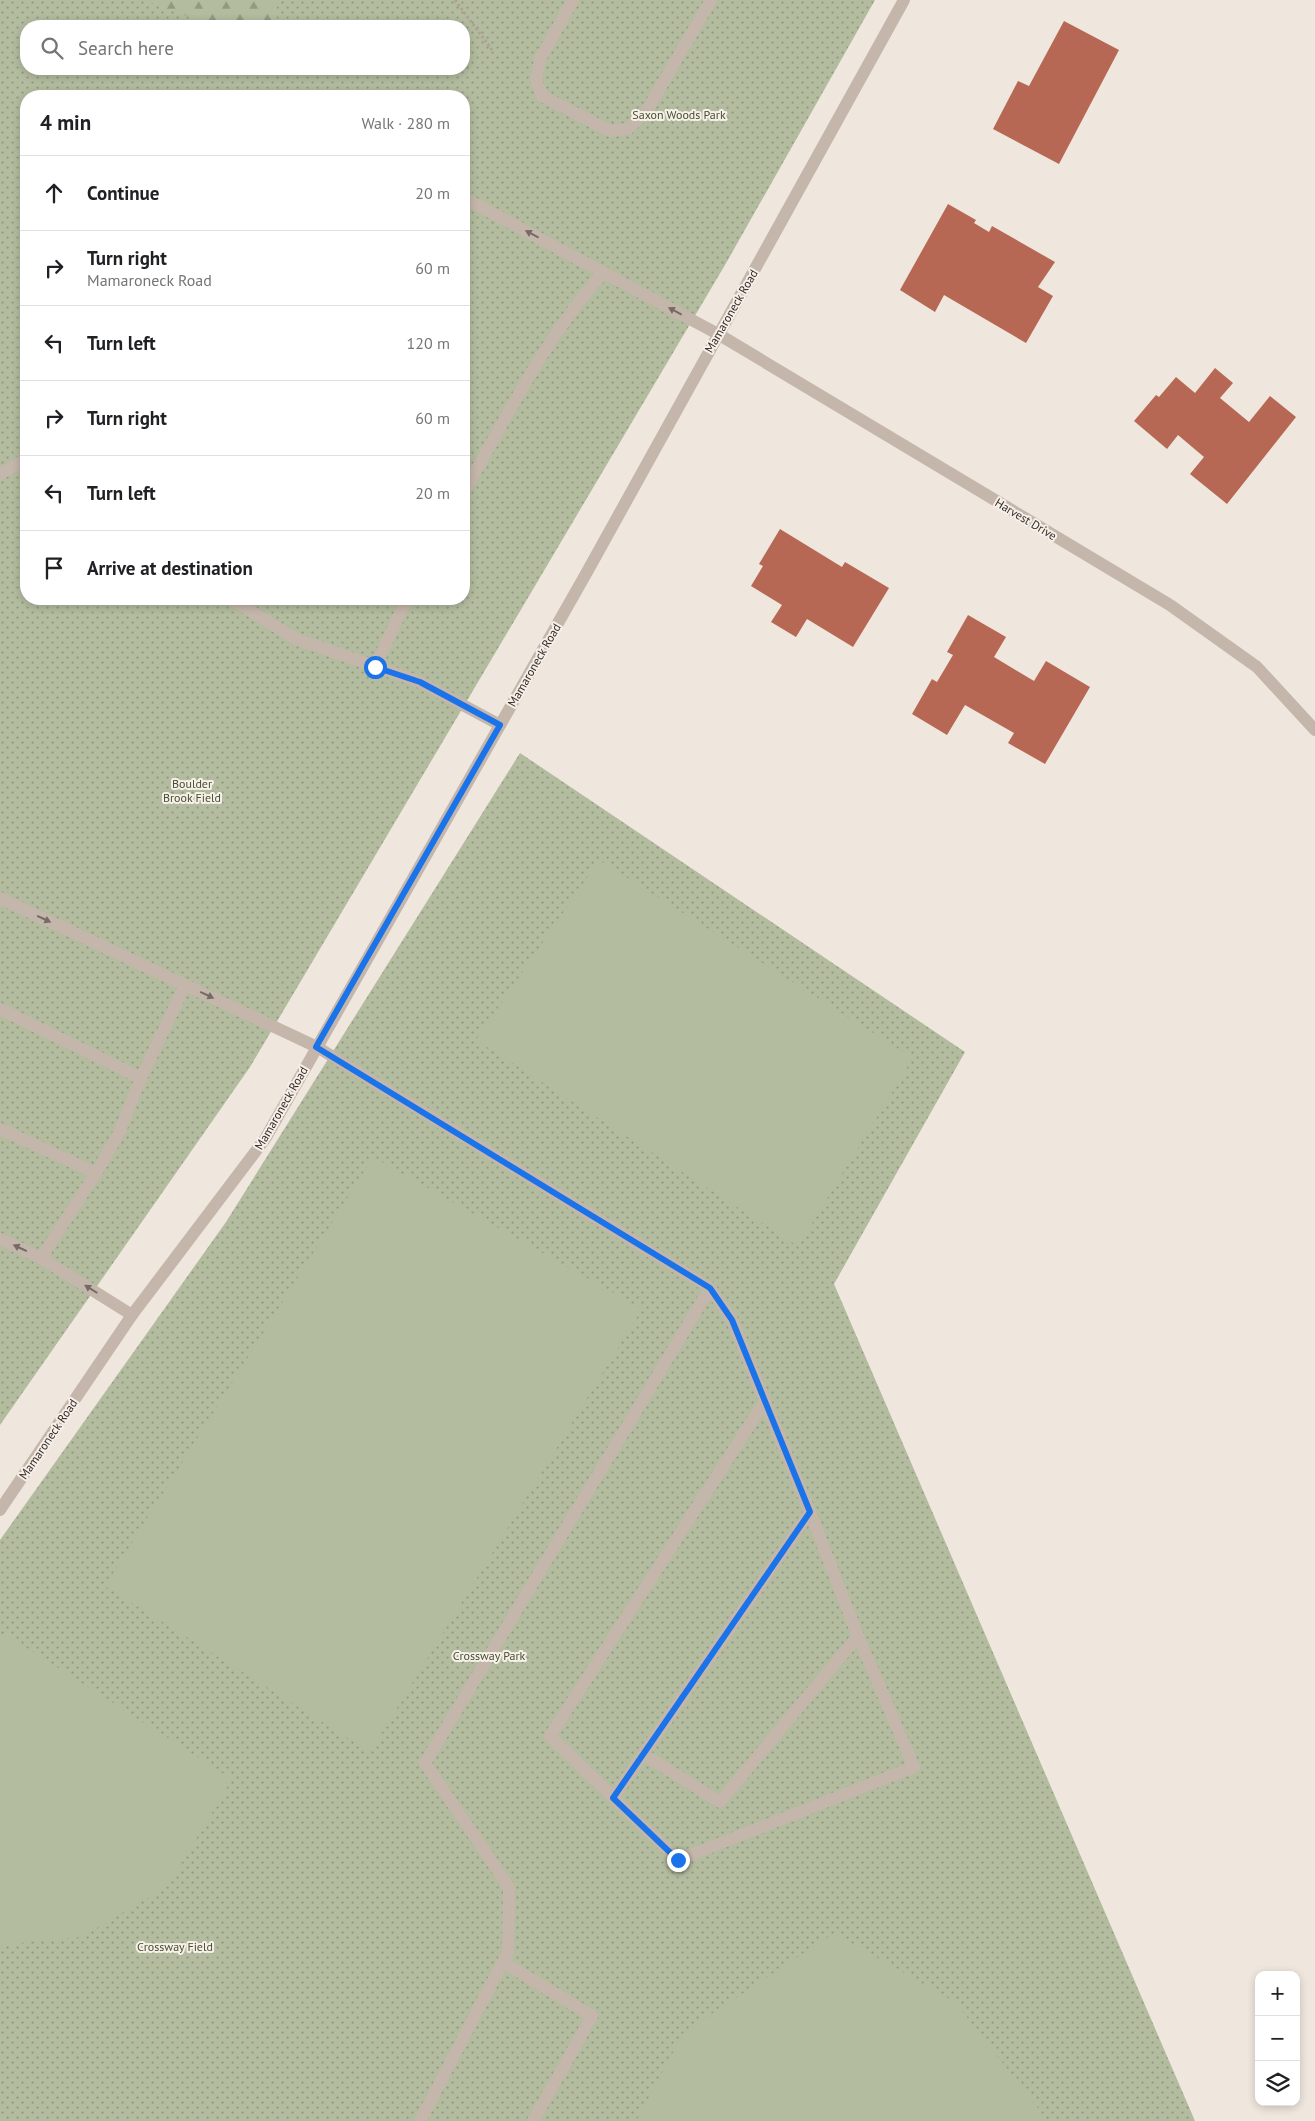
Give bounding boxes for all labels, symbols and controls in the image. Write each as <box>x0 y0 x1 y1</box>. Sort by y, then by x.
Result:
search box <box>20 20 470 75</box>
icon: search <box>38 34 66 62</box>
text: Search here <box>78 36 174 60</box>
park label: Saxon Woods Park <box>632 107 726 122</box>
text: 4 min <box>40 109 91 136</box>
text: Walk · 280 m <box>361 113 450 133</box>
icon: ahead <box>40 179 68 207</box>
text: Continue <box>87 181 159 205</box>
text: 20 m <box>415 183 450 203</box>
one-way arrow <box>524 230 539 238</box>
text: Turn right <box>87 246 167 270</box>
icon: right <box>40 254 68 282</box>
text: 60 m <box>415 258 450 278</box>
street label: Mamaroneck Road <box>701 267 761 355</box>
text: Mamaroneck Road <box>87 270 212 290</box>
one-way arrow <box>668 307 682 315</box>
icon: left <box>40 329 68 357</box>
text: Turn left <box>87 331 156 355</box>
text: 120 m <box>407 333 450 353</box>
icon: right <box>40 404 68 432</box>
text: Turn right <box>87 406 167 430</box>
text: 60 m <box>415 408 450 428</box>
icon: left <box>40 479 68 507</box>
text: Turn left <box>87 481 156 505</box>
text: 20 m <box>415 483 450 503</box>
street label: Harvest Drive <box>993 495 1059 543</box>
icon: arrive <box>40 554 68 582</box>
text: Arrive at destination <box>87 556 253 580</box>
street label: Mamaroneck Road <box>504 621 564 709</box>
route start <box>364 656 387 679</box>
park label: Boulder Brook Field <box>163 776 221 805</box>
one-way arrow <box>37 915 51 923</box>
one-way arrow <box>200 992 214 1000</box>
street label: Mamaroneck Road <box>251 1064 311 1152</box>
one-way arrow <box>13 1244 28 1252</box>
one-way arrow <box>84 1284 97 1294</box>
street label: Mamaroneck Road <box>16 1396 80 1482</box>
park label: Crossway Park <box>453 1648 525 1663</box>
route end <box>667 1849 690 1872</box>
park label: Crossway Field <box>137 1939 213 1954</box>
map controls <box>1255 1971 1300 2106</box>
button: + <box>1255 1971 1300 2016</box>
button: − <box>1255 2016 1300 2061</box>
button: layers <box>1255 2061 1300 2106</box>

